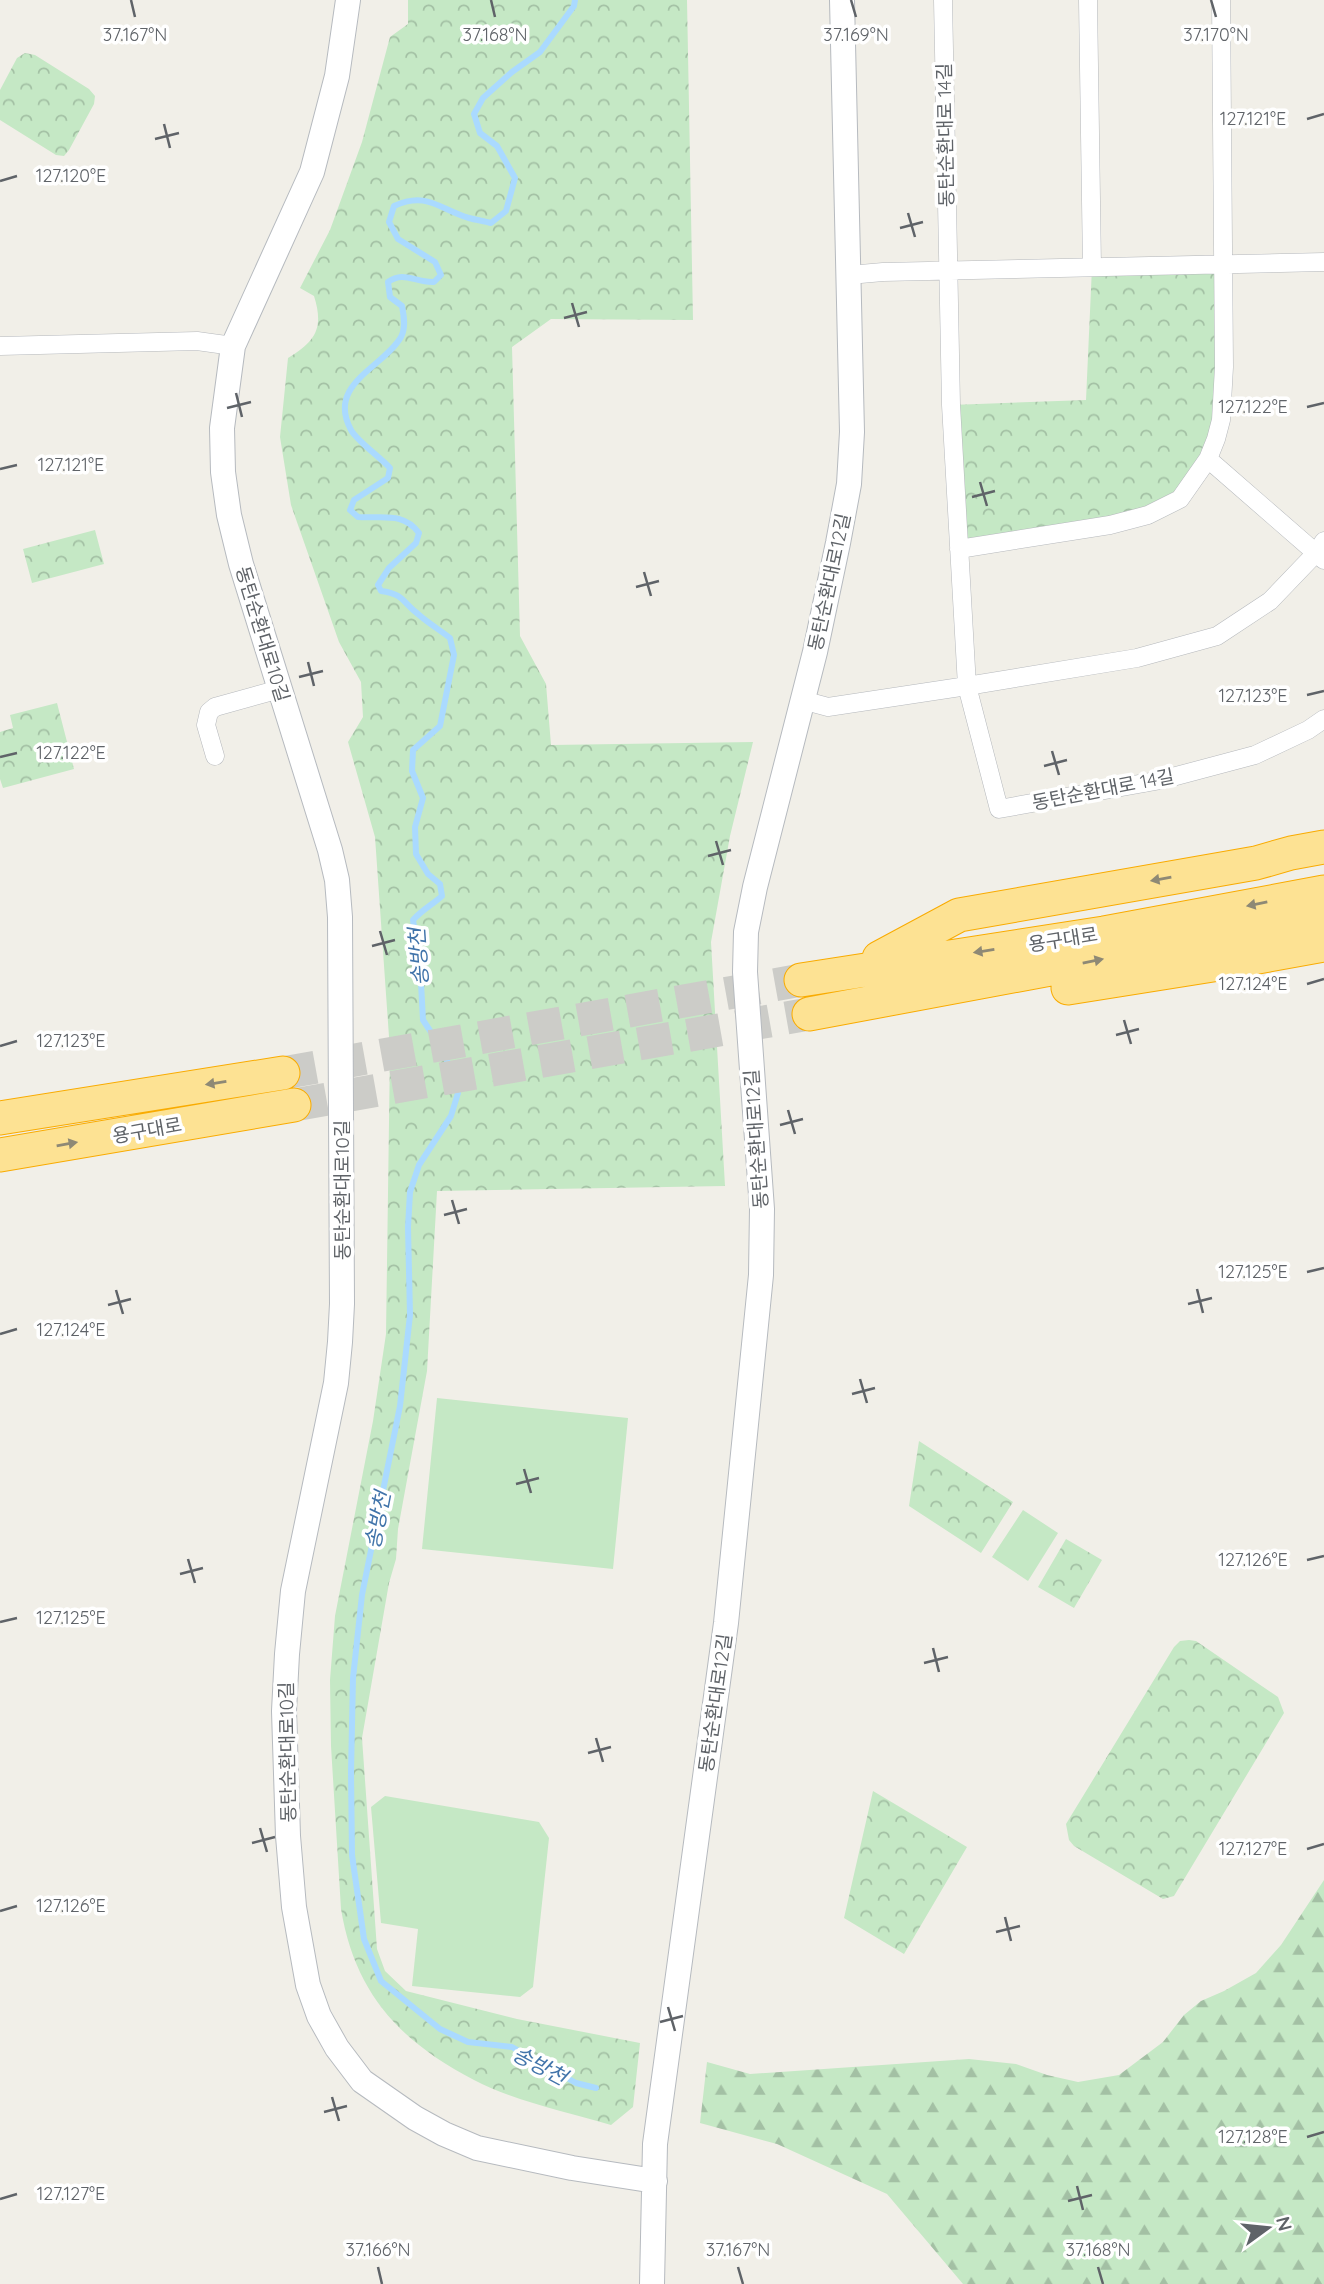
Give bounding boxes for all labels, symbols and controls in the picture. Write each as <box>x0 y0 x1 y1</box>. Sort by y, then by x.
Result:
text: 37.167°N <box>103 23 167 46</box>
text: 37.168°N <box>462 23 528 46</box>
text: 37.169°N <box>823 23 889 46</box>
text: 37.170°N <box>1183 23 1249 46</box>
street label: 동탄순환대로 14길 <box>932 63 958 207</box>
text: 127.121°E <box>1220 107 1286 130</box>
text: 127.120°E <box>36 164 106 187</box>
text: 127.122°E <box>1218 395 1288 418</box>
text: 127.121°E <box>38 453 104 476</box>
street label: 동탄순환대로12길 <box>803 511 855 653</box>
street label: 동탄순환대로10길 <box>231 563 295 705</box>
text: 127.123°E <box>1218 684 1288 707</box>
text: 127.122°E <box>36 741 106 764</box>
street label: 동탄순환대로 14길 <box>1030 763 1176 815</box>
one-way arrow <box>1150 874 1172 885</box>
one-way arrow <box>1246 899 1268 910</box>
street label: 용구대로 <box>1027 922 1099 956</box>
water label: 송방천 <box>403 925 433 987</box>
one-way arrow <box>973 946 995 957</box>
one-way arrow <box>1082 956 1104 967</box>
text: 127.124°E <box>1219 972 1287 995</box>
text: 127.123°E <box>36 1029 106 1052</box>
street label: 동탄순환대로12길 <box>739 1068 773 1210</box>
one-way arrow <box>205 1078 227 1089</box>
street label: 용구대로 <box>110 1112 184 1148</box>
street label: 동탄순환대로10길 <box>330 1120 354 1260</box>
one-way arrow <box>56 1138 78 1149</box>
text: 127.125°E <box>1218 1260 1288 1283</box>
text: 127.124°E <box>37 1318 105 1341</box>
water label: 송방천 <box>359 1486 396 1551</box>
text: 127.126°E <box>1218 1548 1288 1571</box>
text: 127.125°E <box>36 1606 106 1629</box>
street label: 동탄순환대로12길 <box>693 1632 737 1774</box>
street label: 동탄순환대로10길 <box>274 1681 300 1823</box>
text: 127.127°E <box>1219 1837 1287 1860</box>
text: 127.126°E <box>36 1894 106 1917</box>
water label: 송방천 <box>508 2040 574 2091</box>
text: 127.128°E <box>1218 2125 1288 2148</box>
text: 127.127°E <box>37 2182 105 2205</box>
north arrow <box>1233 2193 1303 2263</box>
text: N <box>1271 2214 1298 2233</box>
text: 37.166°N <box>345 2238 411 2261</box>
text: 37.167°N <box>706 2238 770 2261</box>
text: 37.168°N <box>1065 2238 1131 2261</box>

